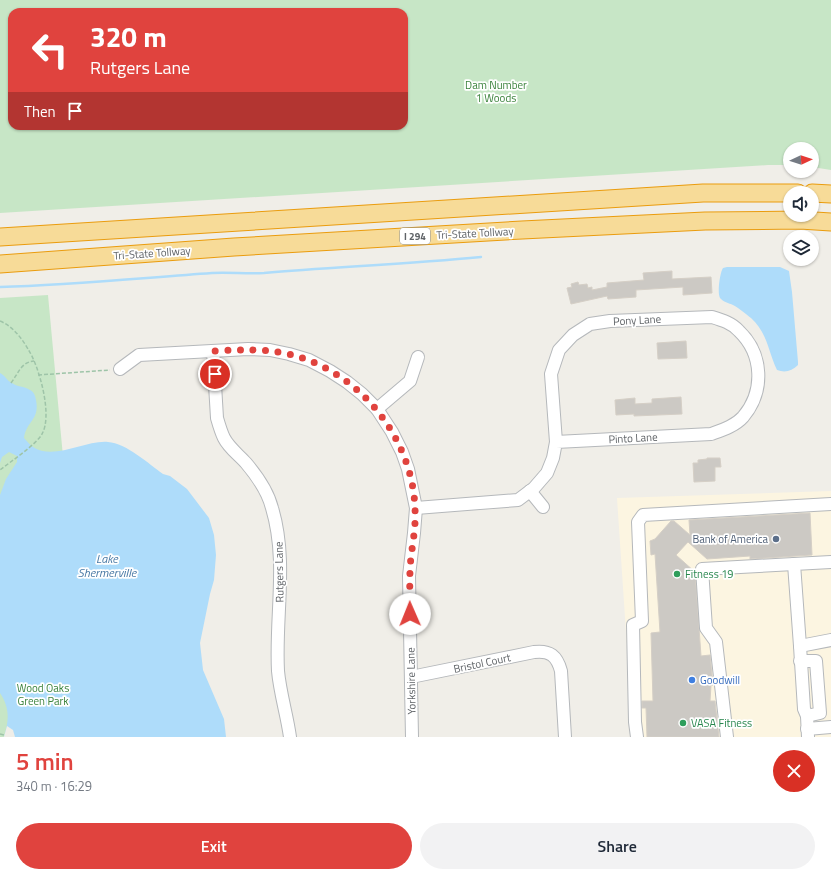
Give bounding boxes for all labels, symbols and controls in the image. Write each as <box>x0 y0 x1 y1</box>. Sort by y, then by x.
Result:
text: 320 m <box>90 15 167 58</box>
icon: left <box>24 24 76 76</box>
text: Rutgers Lane <box>90 54 190 81</box>
park label: Dam Number 1 Woods <box>465 77 527 106</box>
text: Then <box>24 100 56 123</box>
icon: arrive <box>64 100 86 122</box>
north arrow <box>783 142 819 178</box>
map controls <box>783 142 819 266</box>
button: sound <box>783 186 819 222</box>
street label: Tri-State Tollway <box>436 223 515 243</box>
road number: I 294 <box>400 228 430 244</box>
button: layers <box>783 230 819 266</box>
street label: Tri-State Tollway <box>113 242 192 264</box>
street label: Pony Lane <box>613 311 662 329</box>
pin <box>198 357 232 391</box>
icon: arrive <box>204 363 226 385</box>
street label: Pinto Lane <box>608 429 658 447</box>
place label: Bank of America <box>692 531 768 547</box>
marker: Bank of America <box>771 534 781 544</box>
street label: Rutgers Lane <box>270 541 288 603</box>
water label: Lake Shermerville <box>78 549 138 582</box>
place label: Fitness 19 <box>685 566 734 582</box>
marker: Fitness 19 <box>672 569 682 579</box>
position arrow <box>389 593 431 635</box>
street label: Yorkshire Lane <box>402 647 420 715</box>
street label: Bristol Court <box>452 649 512 677</box>
place label: Goodwill <box>700 672 740 688</box>
marker: Goodwill <box>687 675 697 685</box>
park label: Wood Oaks Green Park <box>17 680 69 709</box>
place label: VASA Fitness <box>691 715 752 731</box>
marker: VASA Fitness <box>678 718 688 728</box>
text: 5 min <box>16 743 74 779</box>
button: close <box>773 750 815 792</box>
text: 340 m · 16:29 <box>16 776 92 796</box>
button: Exit <box>16 823 412 869</box>
button: Share <box>420 823 815 869</box>

